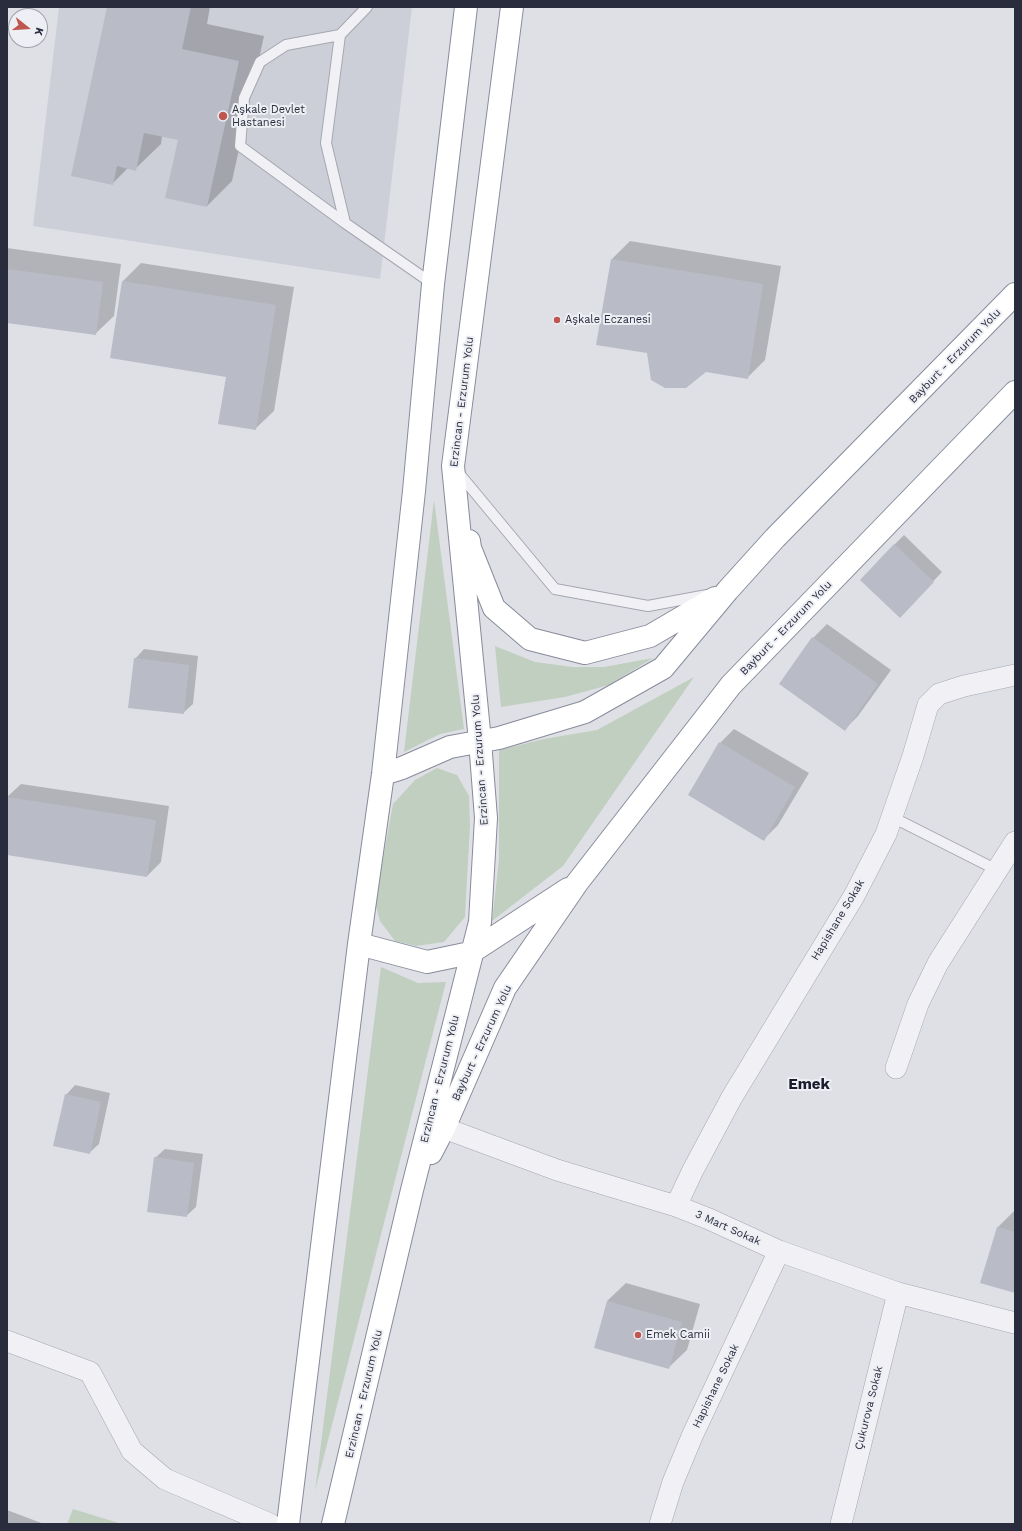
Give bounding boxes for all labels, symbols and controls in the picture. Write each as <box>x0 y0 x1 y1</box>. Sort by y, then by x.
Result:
north arrow <box>8 8 48 48</box>
text: K <box>32 26 46 37</box>
place label: Aşkale Devlet Hastanesi <box>232 103 305 129</box>
marker: Aşkale Devlet Hastanesi <box>217 110 229 122</box>
street label: Bayburt - Erzurum Yolu <box>906 306 1004 406</box>
place label: Aşkale Eczanesi <box>565 313 651 327</box>
marker: Aşkale Eczanesi <box>552 315 562 325</box>
street label: Erzincan - Erzurum Yolu <box>447 336 477 468</box>
street label: Bayburt - Erzurum Yolu <box>737 578 835 678</box>
street label: Erzincan - Erzurum Yolu <box>469 694 491 826</box>
street label: Hapishane Sokak <box>809 877 867 963</box>
street label: Bayburt - Erzurum Yolu <box>449 983 515 1103</box>
street label: Erzincan - Erzurum Yolu <box>418 1014 462 1144</box>
district label: Emek <box>788 1076 830 1094</box>
street label: 3 Mart Sokak <box>693 1208 763 1248</box>
place label: Emek Camii <box>646 1328 710 1342</box>
street label: Erzincan - Erzurum Yolu <box>343 1329 385 1459</box>
marker: Emek Camii <box>633 1330 643 1340</box>
street label: Hapishane Sokak <box>690 1342 742 1430</box>
street label: Çukurova Sokak <box>852 1365 886 1451</box>

